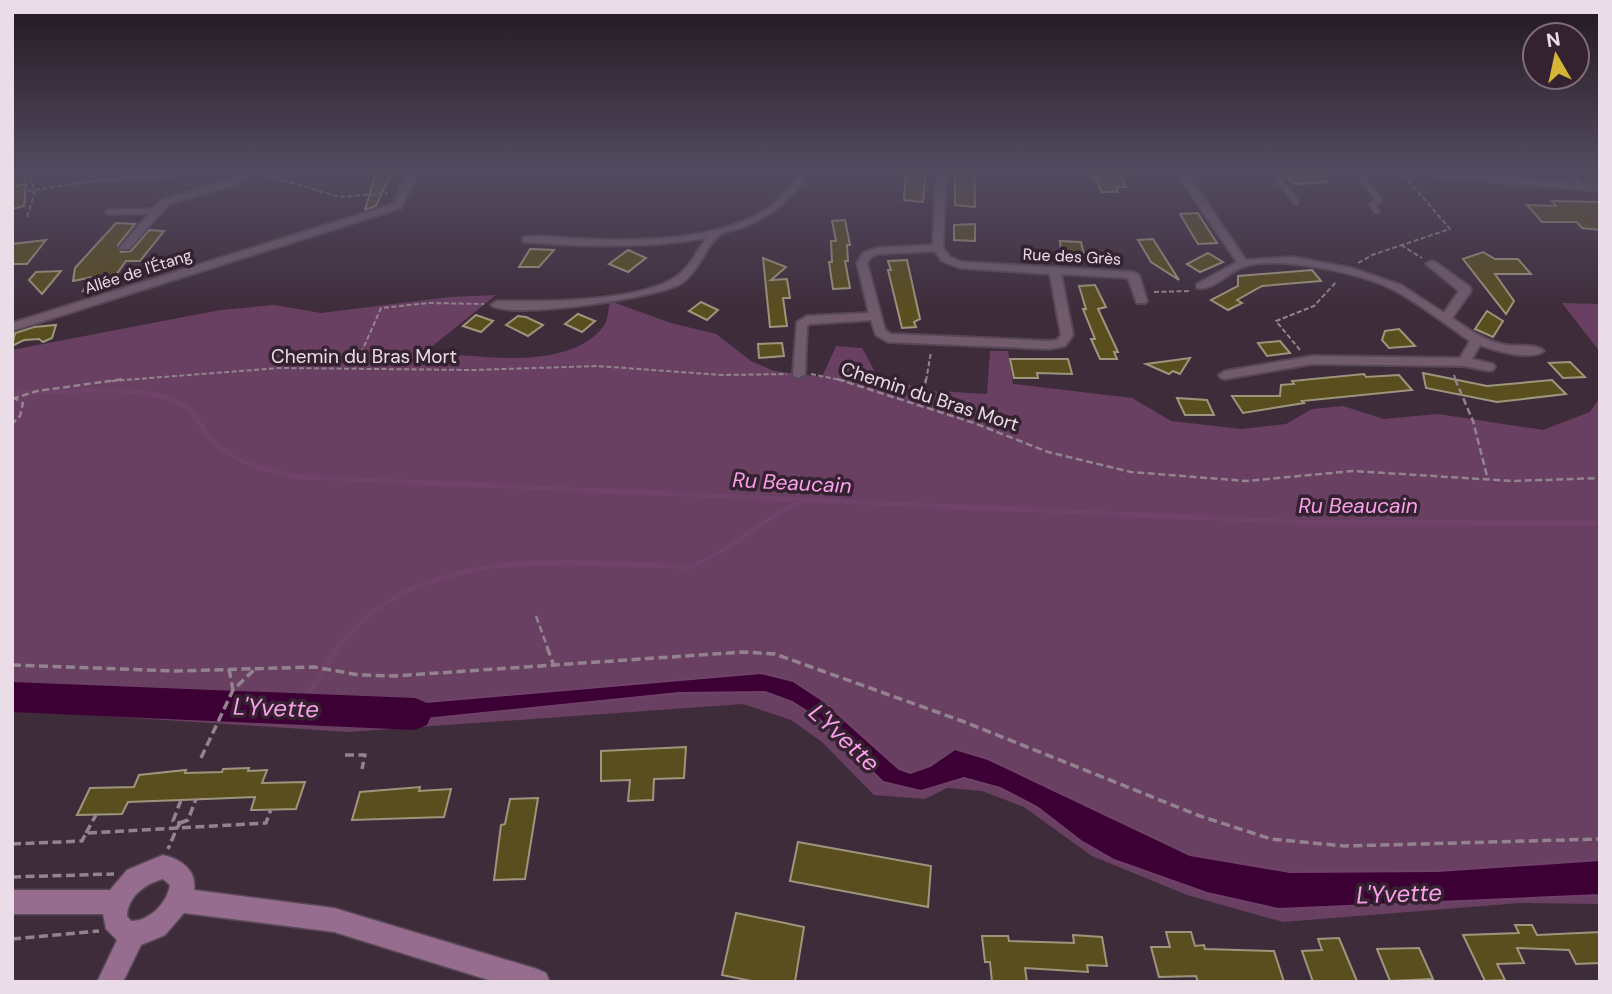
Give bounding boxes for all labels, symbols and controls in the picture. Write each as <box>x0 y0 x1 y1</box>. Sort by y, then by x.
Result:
north arrow <box>1521 21 1591 91</box>
text: N <box>1545 26 1562 53</box>
street label: Rue des Grès <box>1022 243 1122 270</box>
street label: Allée de l'Étang <box>82 244 195 299</box>
street label: Chemin du Bras Mort <box>271 344 457 369</box>
street label: Chemin du Bras Mort <box>838 356 1022 437</box>
water label: Ru Beaucain <box>732 466 852 500</box>
water label: Ru Beaucain <box>1298 492 1418 520</box>
water label: L'Yvette <box>233 691 319 724</box>
water label: L'Yvette <box>802 697 886 778</box>
water label: L'Yvette <box>1356 877 1442 910</box>

